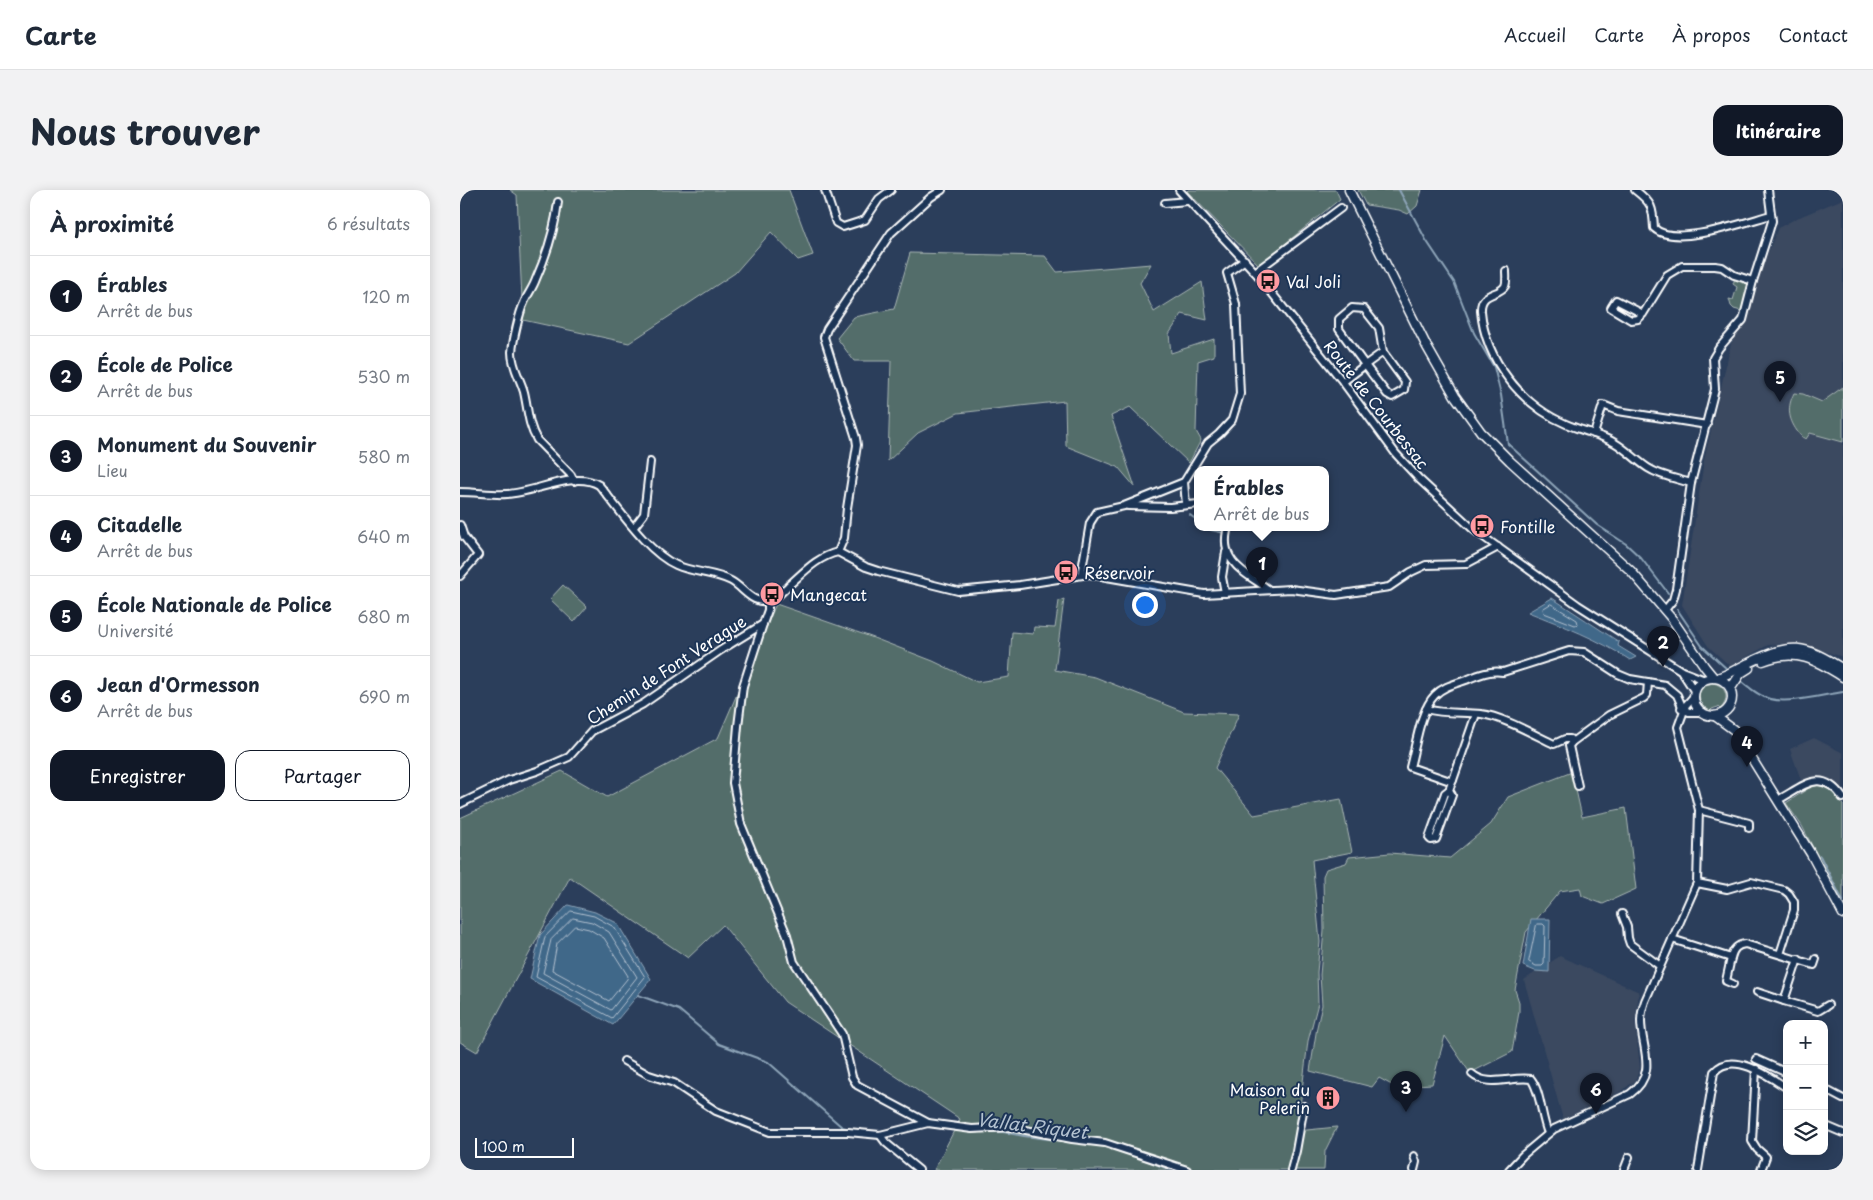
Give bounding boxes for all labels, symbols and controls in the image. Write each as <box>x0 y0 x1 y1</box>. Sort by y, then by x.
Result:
text: Carte <box>25 17 97 53</box>
text: Accueil <box>1504 21 1566 48</box>
text: Carte <box>1594 21 1644 48</box>
text: À propos <box>1672 21 1750 48</box>
text: Contact <box>1778 21 1848 48</box>
text: Nous trouver <box>30 104 260 157</box>
button: Itinéraire <box>1713 105 1843 156</box>
text: À proximité <box>50 207 174 239</box>
text: 6 résultats <box>327 211 410 235</box>
bus stop icon: Val Joli <box>1255 268 1281 294</box>
place label: Val Joli <box>1286 269 1341 293</box>
text: Érables <box>97 270 167 298</box>
text: 1 <box>62 284 70 308</box>
text: 120 m <box>363 284 410 308</box>
text: Arrêt de bus <box>97 298 193 322</box>
street label: Route de Courbessac <box>1319 334 1435 474</box>
text: École de Police <box>97 350 233 378</box>
pin: 5 <box>1764 361 1796 402</box>
text: 2 <box>60 364 72 388</box>
text: 530 m <box>357 364 410 388</box>
text: Arrêt de bus <box>97 378 193 402</box>
text: Monument du Souvenir <box>97 430 316 458</box>
text: 3 <box>61 444 71 468</box>
text: 580 m <box>358 444 410 468</box>
text: Lieu <box>97 458 128 482</box>
popup <box>1194 466 1329 531</box>
text: Érables <box>1214 473 1284 501</box>
text: Arrêt de bus <box>1214 501 1309 525</box>
text: Citadelle <box>97 510 182 538</box>
bus stop icon: Fontille <box>1469 513 1495 539</box>
place label: Fontille <box>1500 514 1556 538</box>
text: 4 <box>61 524 71 548</box>
text: 640 m <box>357 524 410 548</box>
text: Arrêt de bus <box>97 538 193 562</box>
pin: 1 <box>1246 547 1278 588</box>
bus stop icon: Réservoir <box>1053 559 1079 585</box>
place label: Réservoir <box>1084 560 1155 584</box>
bus stop icon: Mangecat <box>759 581 785 607</box>
place label: Mangecat <box>790 582 867 606</box>
text: École Nationale de Police <box>97 590 332 618</box>
your location <box>1132 592 1158 618</box>
text: 5 <box>61 604 71 628</box>
text: 680 m <box>357 604 410 628</box>
street label: Chemin de Font Verague <box>581 608 751 730</box>
text: Université <box>97 618 173 642</box>
pin: 2 <box>1647 626 1679 667</box>
text: Jean d'Ormesson <box>97 670 260 698</box>
text: 6 <box>60 684 72 708</box>
text: 690 m <box>359 684 410 708</box>
text: Arrêt de bus <box>97 698 193 722</box>
pin: 4 <box>1731 726 1763 767</box>
button: Enregistrer <box>50 750 225 801</box>
button: Partager <box>235 750 410 801</box>
map controls <box>1783 1020 1828 1155</box>
button: + <box>1783 1020 1828 1065</box>
button: − <box>1783 1065 1828 1110</box>
pin: 3 <box>1390 1071 1422 1112</box>
pin: 6 <box>1580 1073 1612 1114</box>
place label: Maison du Pelerin <box>1230 1077 1310 1119</box>
building icon: Maison du Pelerin <box>1315 1085 1341 1111</box>
water label: Vallat Riquet <box>975 1105 1091 1145</box>
button: layers <box>1783 1110 1828 1155</box>
scale bar <box>475 1135 574 1158</box>
text: 100 m <box>482 1136 525 1157</box>

